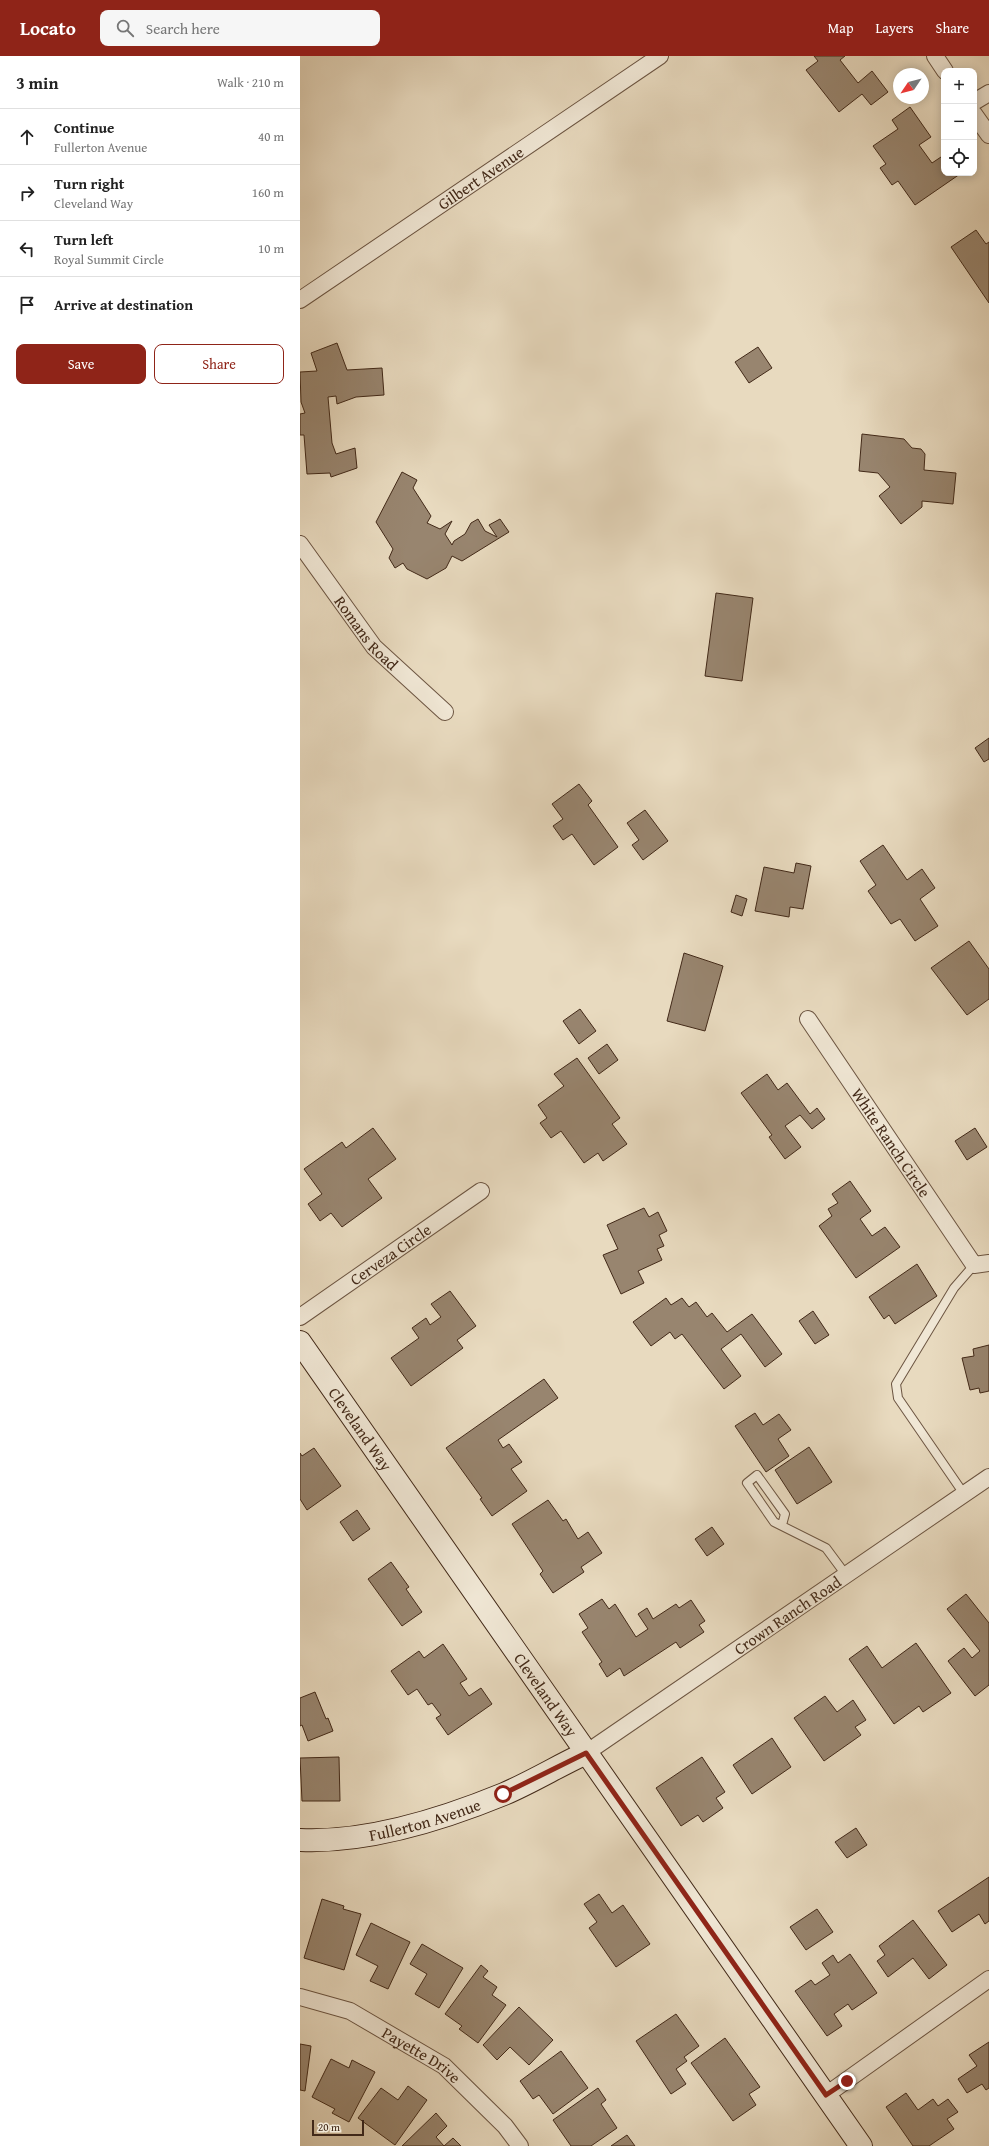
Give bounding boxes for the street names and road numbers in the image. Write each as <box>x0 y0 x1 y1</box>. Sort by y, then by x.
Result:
street label: Gilbert Avenue <box>433 140 528 215</box>
street label: Romans Road <box>329 590 404 676</box>
street label: White Ranch Circle <box>846 1083 937 1202</box>
street label: Cerveza Circle <box>345 1217 436 1291</box>
street label: Cleveland Way <box>323 1382 398 1476</box>
street label: Crown Ranch Road <box>729 1570 846 1660</box>
street label: Cleveland Way <box>508 1648 584 1741</box>
street label: Fullerton Avenue <box>367 1792 484 1847</box>
street label: Payette Drive <box>378 2020 467 2089</box>

